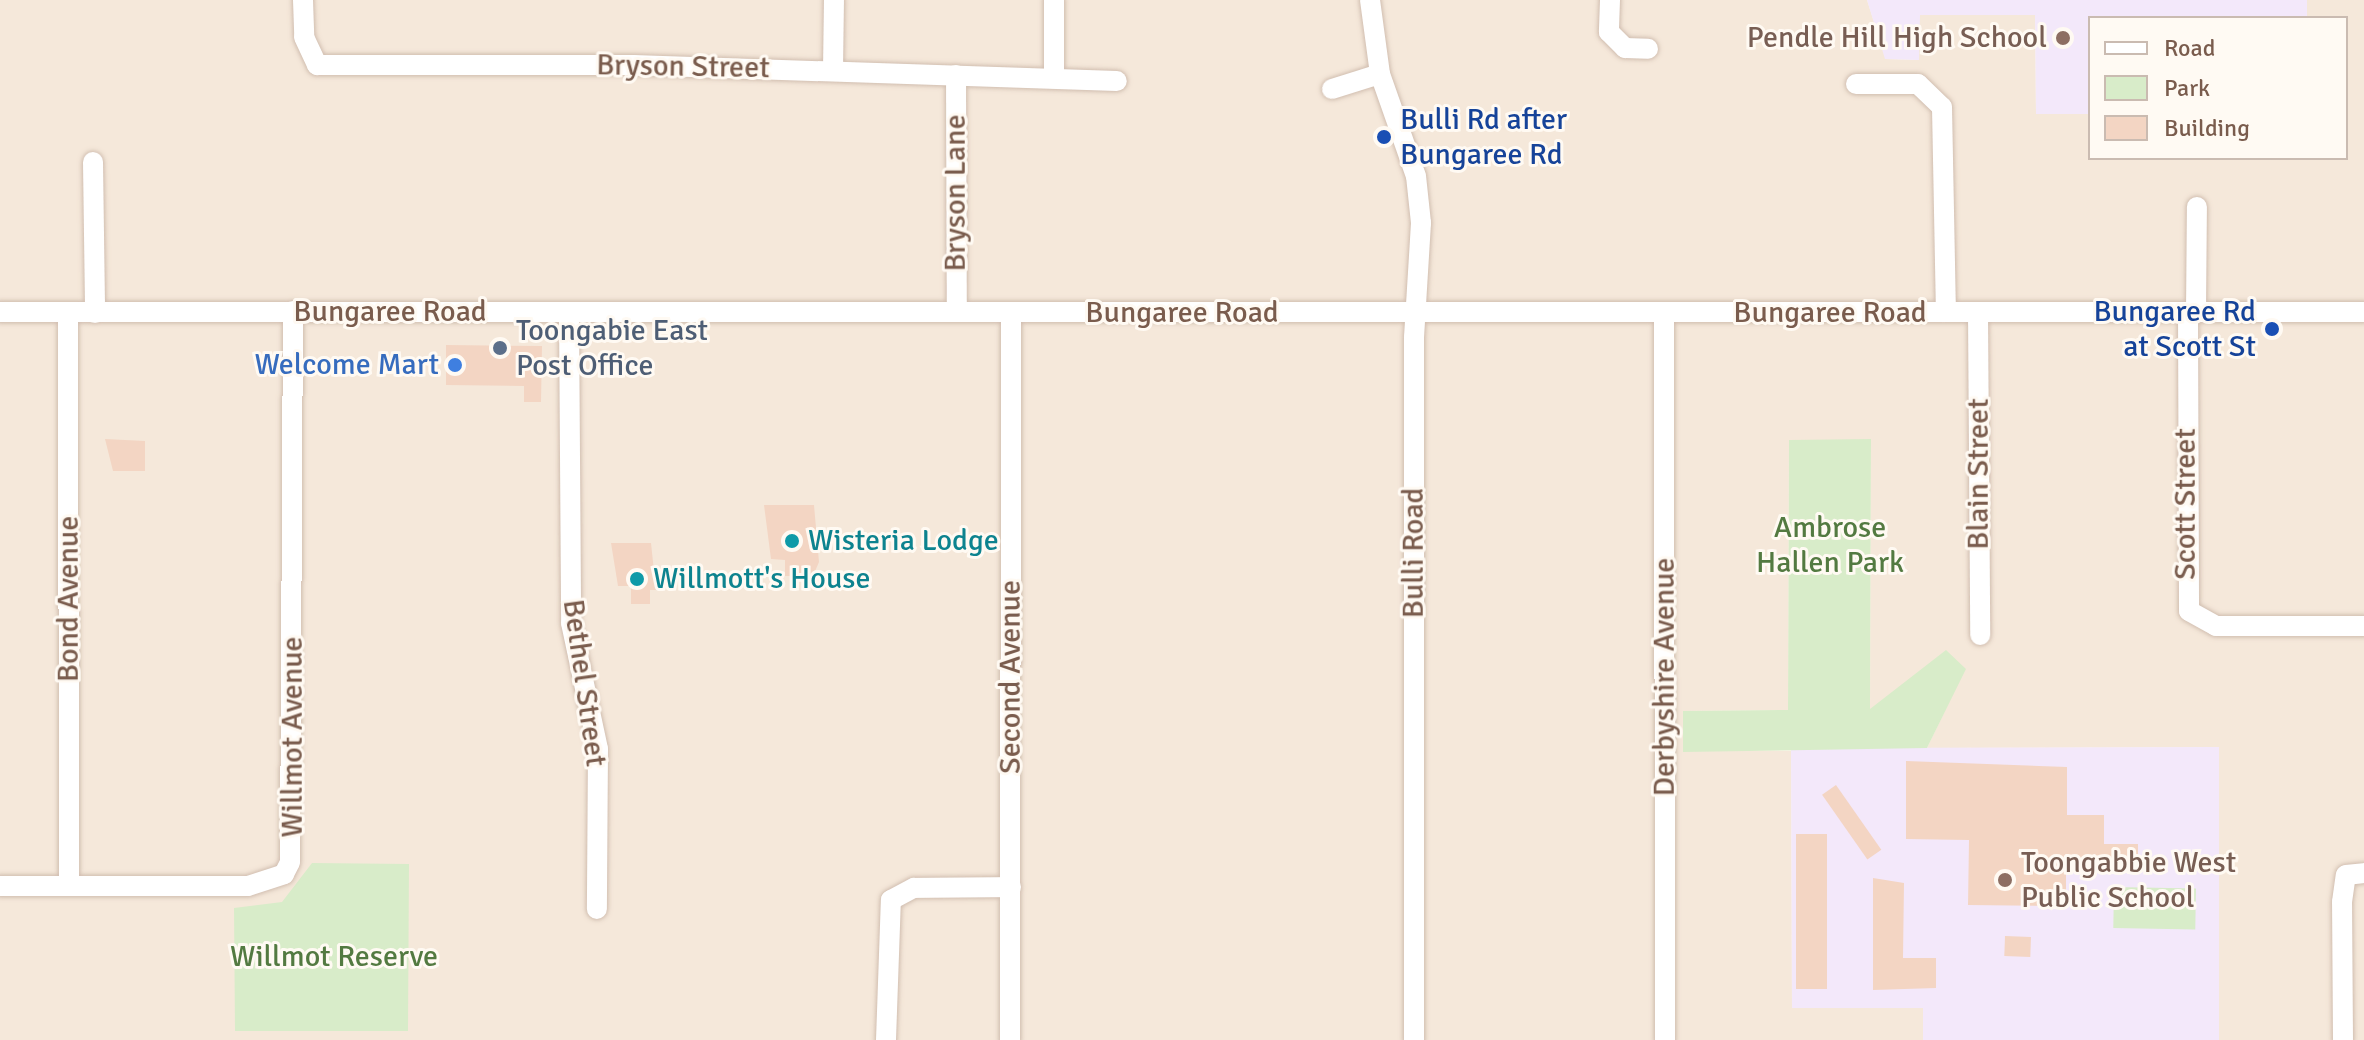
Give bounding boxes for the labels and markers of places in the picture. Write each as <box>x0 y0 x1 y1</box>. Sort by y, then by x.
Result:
place label: Pendle Hill High School <box>1747 20 2047 56</box>
marker: Pendle Hill High School <box>2054 29 2072 47</box>
place label: Bulli Rd after Bungaree Rd <box>1400 102 1567 172</box>
marker: Bulli Rd after Bungaree Rd <box>1375 128 1393 146</box>
place label: Bungaree Rd at Scott St <box>2093 294 2256 364</box>
place label: Toongabie East Post Office <box>516 313 708 384</box>
marker: Bungaree Rd at Scott St <box>2263 320 2281 338</box>
marker: Toongabie East Post Office <box>491 339 509 357</box>
place label: Welcome Mart <box>254 347 439 383</box>
marker: Welcome Mart <box>446 356 464 374</box>
place label: Wisteria Lodge <box>808 523 999 559</box>
marker: Wisteria Lodge <box>783 532 801 550</box>
place label: Willmott's House <box>653 561 870 597</box>
marker: Willmott's House <box>628 570 646 588</box>
place label: Toongabbie West Public School <box>2021 845 2236 916</box>
marker: Toongabbie West Public School <box>1996 871 2014 889</box>

